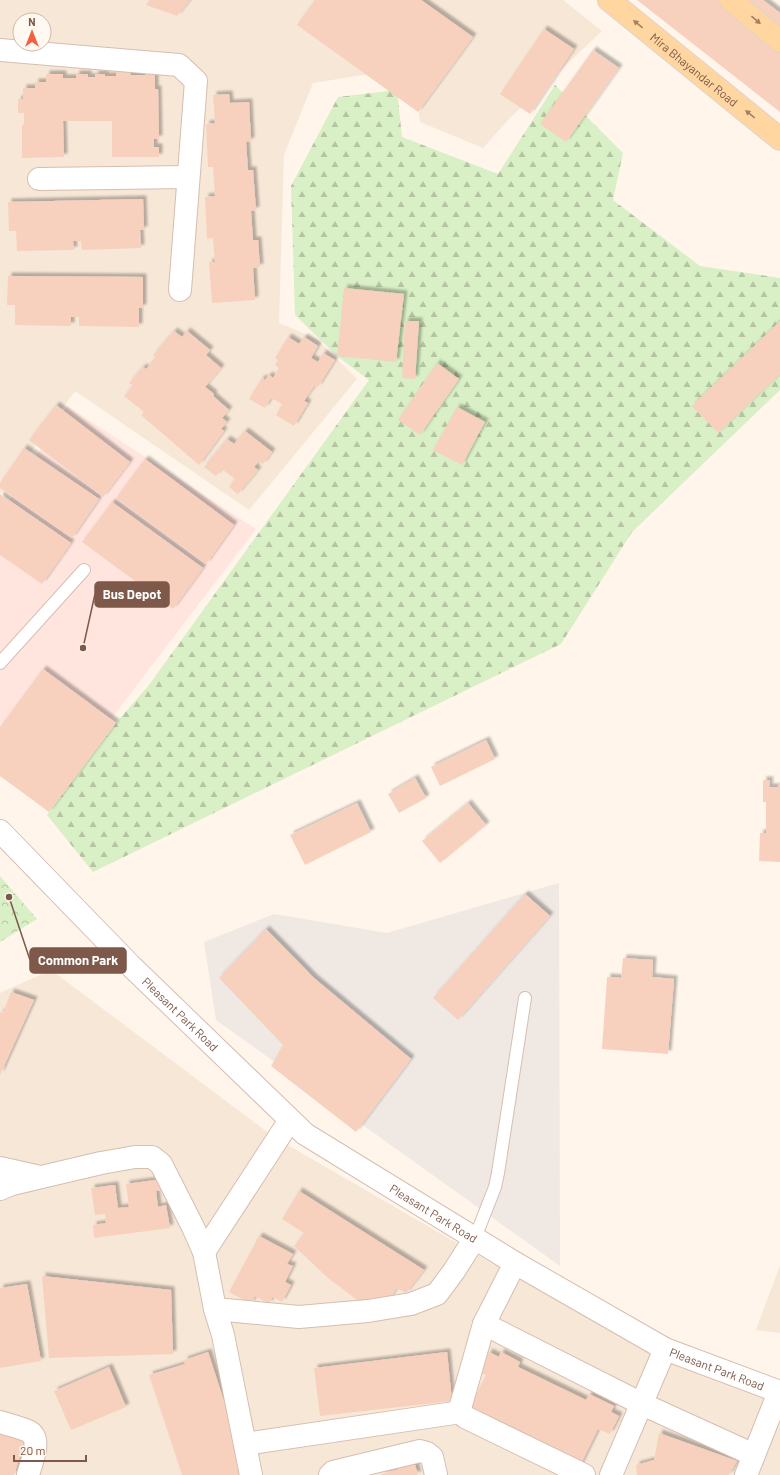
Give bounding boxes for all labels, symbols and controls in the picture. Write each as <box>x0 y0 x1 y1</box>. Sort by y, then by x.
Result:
north arrow <box>12 12 52 52</box>
text: N <box>28 15 36 28</box>
one-way arrow <box>750 16 761 25</box>
one-way arrow <box>632 19 643 28</box>
street label: Mira Bhayandar Road <box>648 30 741 109</box>
one-way arrow <box>744 110 755 119</box>
callout: Bus Depot <box>95 582 169 607</box>
text: Bus Depot <box>103 586 161 602</box>
callout: Common Park <box>30 948 126 973</box>
text: Common Park <box>38 952 118 968</box>
street label: Pleasant Park Road <box>140 974 221 1054</box>
street label: Pleasant Park Road <box>387 1181 480 1245</box>
street label: Pleasant Park Road <box>668 1344 766 1393</box>
scale bar <box>14 1437 86 1463</box>
text: 20 m <box>20 1443 46 1457</box>

